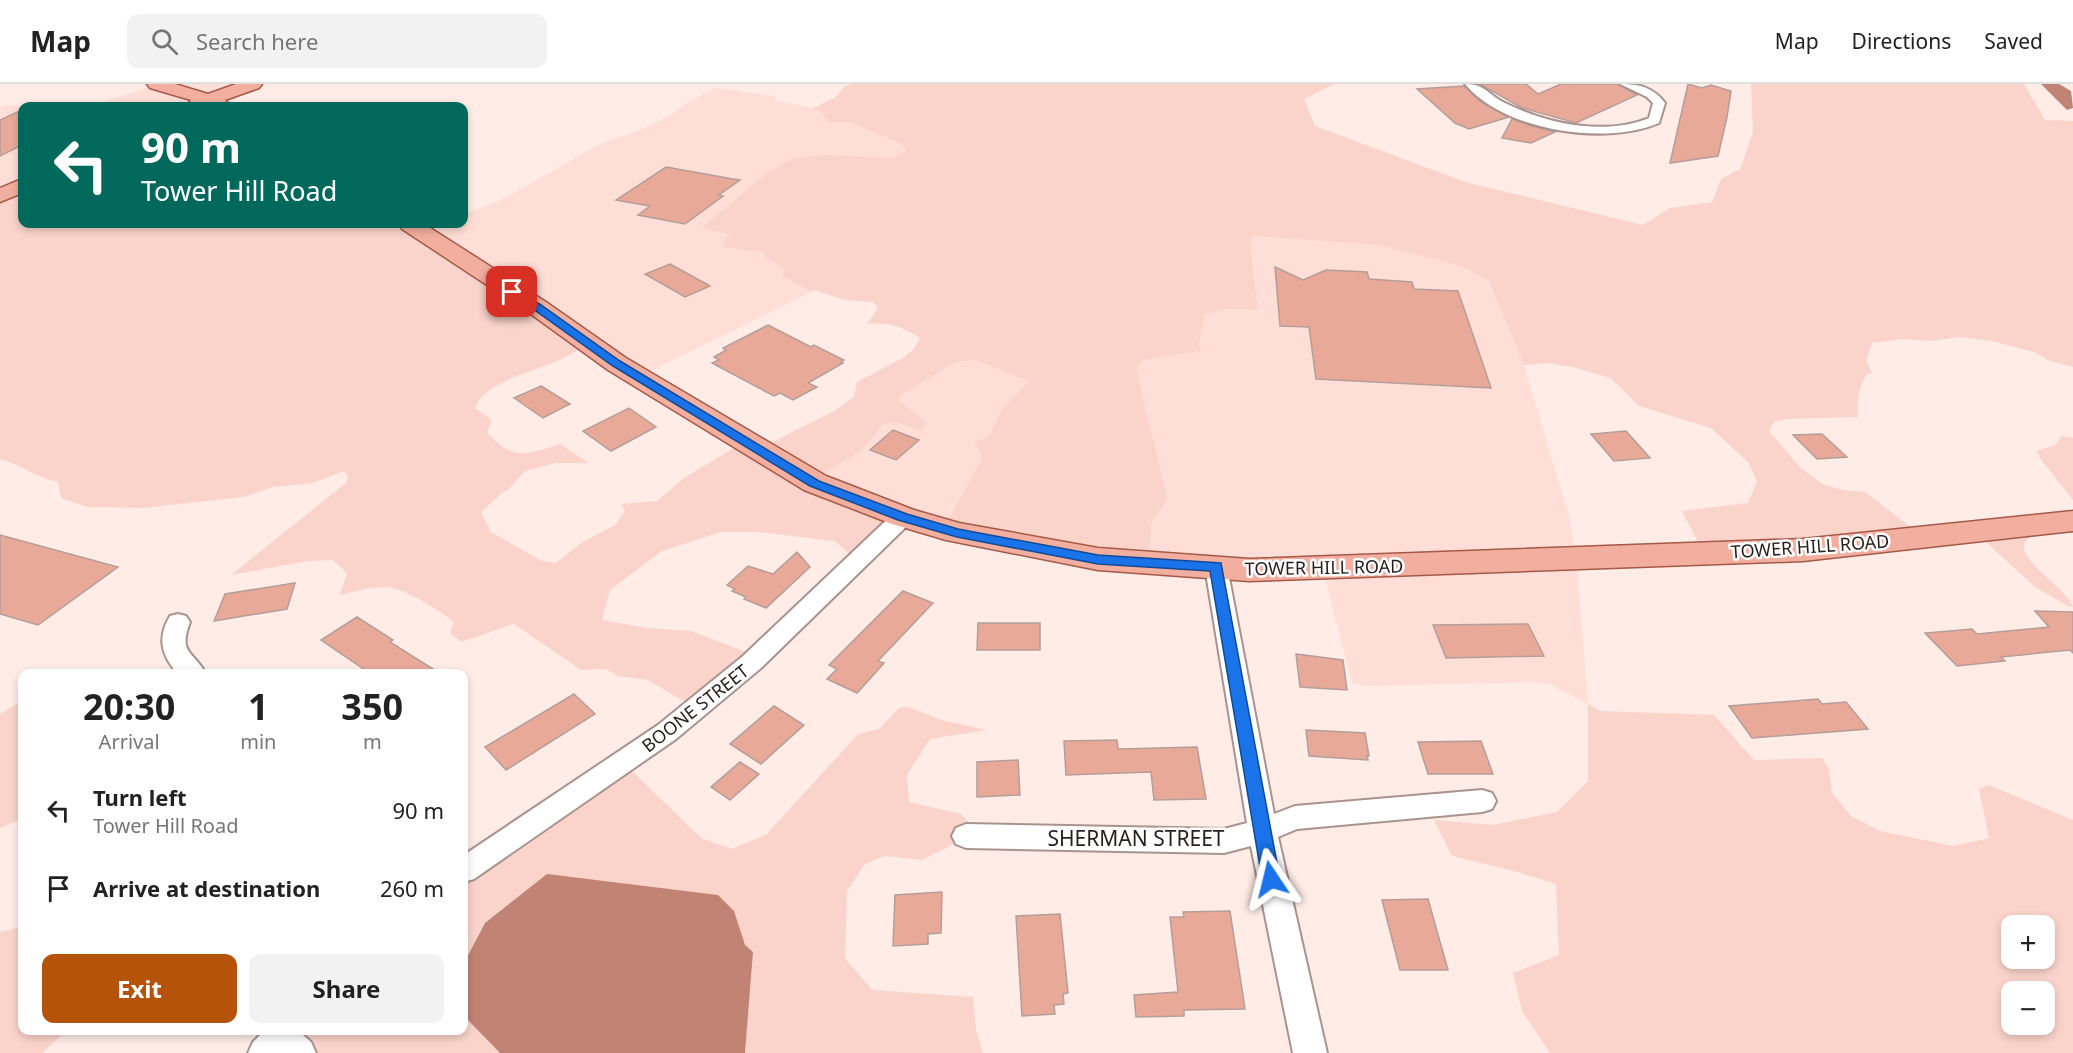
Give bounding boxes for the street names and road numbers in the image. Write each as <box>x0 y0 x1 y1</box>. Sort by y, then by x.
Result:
street label: TOWER HILL ROAD <box>1730 528 1890 564</box>
street label: TOWER HILL ROAD <box>1244 554 1404 580</box>
street label: BOONE STREET <box>637 659 753 757</box>
street label: SHERMAN STREET <box>1047 824 1225 852</box>

